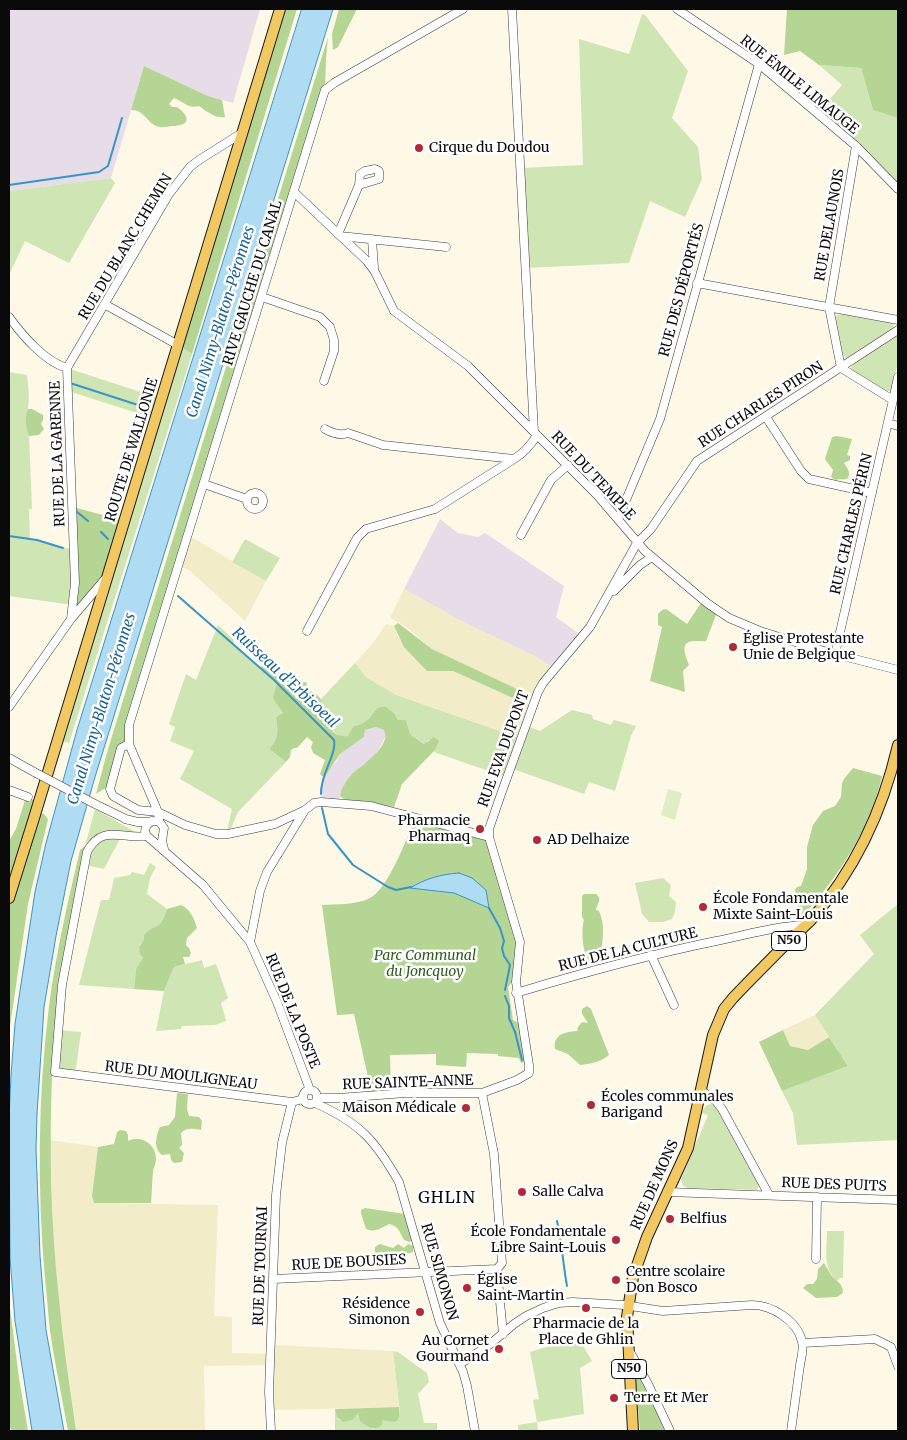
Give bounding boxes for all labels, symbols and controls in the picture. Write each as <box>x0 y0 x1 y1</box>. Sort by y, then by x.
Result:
street label: RUE ÉMILE LIMAUGE <box>736 32 862 138</box>
place label: Cirque du Doudou <box>429 140 550 156</box>
marker: Cirque du Doudou <box>413 142 425 154</box>
street label: RUE DELAUNOIS <box>812 168 848 282</box>
street label: RUE DU BLANC CHEMIN <box>76 171 176 323</box>
street label: RIVE GAUCHE DU CANAL <box>220 198 286 368</box>
street label: RUE DES DÉPORTÉS <box>656 221 708 359</box>
water label: Canal Nimy-Blaton-Péronnes <box>183 224 259 420</box>
street label: RUE CHARLES PIRON <box>695 358 827 452</box>
street label: ROUTE DE WALLONIE <box>102 376 162 524</box>
street label: RUE DE LA GARENNE <box>47 381 69 527</box>
street label: RUE DU TEMPLE <box>548 428 638 524</box>
street label: RUE CHARLES PÉRIN <box>828 452 876 596</box>
water label: Canal Nimy-Blaton-Péronnes <box>64 611 140 807</box>
water label: Ruisseau d'Erbisoeul <box>228 624 342 732</box>
place label: Église Protestante Unie de Belgique <box>743 631 864 664</box>
marker: Église Protestante Unie de Belgique <box>727 641 739 653</box>
street label: RUE EVA DUPONT <box>475 688 533 810</box>
place label: Pharmacie Pharmaq <box>398 813 470 846</box>
marker: Pharmacie Pharmaq <box>474 823 486 835</box>
place label: AD Delhaize <box>547 832 629 848</box>
marker: AD Delhaize <box>531 834 543 846</box>
place label: École Fondamentale Mixte Saint-Louis <box>713 891 849 924</box>
marker: École Fondamentale Mixte Saint-Louis <box>697 901 709 913</box>
street label: RUE DE LA CULTURE <box>557 925 699 975</box>
road number: N50 <box>772 931 806 950</box>
park label: Parc Communal du Joncquoy <box>374 948 476 980</box>
street label: RUE DE LA POSTE <box>261 951 323 1071</box>
street label: RUE DU MOULIGNEAU <box>104 1058 258 1094</box>
street label: RUE SAINTE-ANNE <box>342 1072 474 1094</box>
place label: Écoles communales Barigand <box>601 1089 734 1122</box>
marker: Écoles communales Barigand <box>585 1099 597 1111</box>
place label: Maison Médicale <box>342 1100 456 1116</box>
marker: Maison Médicale <box>460 1102 472 1114</box>
street label: RUE DE MONS <box>628 1137 682 1233</box>
street label: RUE DES PUITS <box>781 1175 887 1195</box>
place label: Salle Calva <box>532 1184 604 1200</box>
marker: Salle Calva <box>516 1186 528 1198</box>
district label: GHLIN <box>418 1188 476 1208</box>
street label: RUE DE TOURNAI <box>251 1206 271 1326</box>
place label: Belfius <box>680 1211 727 1227</box>
marker: Belfius <box>664 1213 676 1225</box>
street label: RUE SIMONON <box>417 1221 461 1323</box>
place label: École Fondamentale Libre Saint-Louis <box>470 1224 606 1256</box>
marker: École Fondamentale Libre Saint-Louis <box>610 1234 622 1246</box>
street label: RUE DE BOUSIES <box>291 1252 407 1274</box>
place label: Centre scolaire Don Bosco <box>626 1264 725 1296</box>
place label: Église Saint-Martin <box>477 1272 564 1304</box>
marker: Centre scolaire Don Bosco <box>610 1274 622 1286</box>
marker: Église Saint-Martin <box>461 1282 473 1294</box>
place label: Résidence Simonon <box>342 1296 410 1328</box>
marker: Pharmacie de la Place de Ghlin <box>580 1302 592 1314</box>
marker: Résidence Simonon <box>414 1306 426 1318</box>
place label: Pharmacie de la Place de Ghlin <box>533 1316 639 1348</box>
place label: Au Cornet Gourmand <box>416 1333 489 1365</box>
marker: Au Cornet Gourmand <box>493 1343 505 1355</box>
road number: N50 <box>612 1360 646 1378</box>
place label: Terre Et Mer <box>624 1390 708 1406</box>
marker: Terre Et Mer <box>608 1392 620 1404</box>

